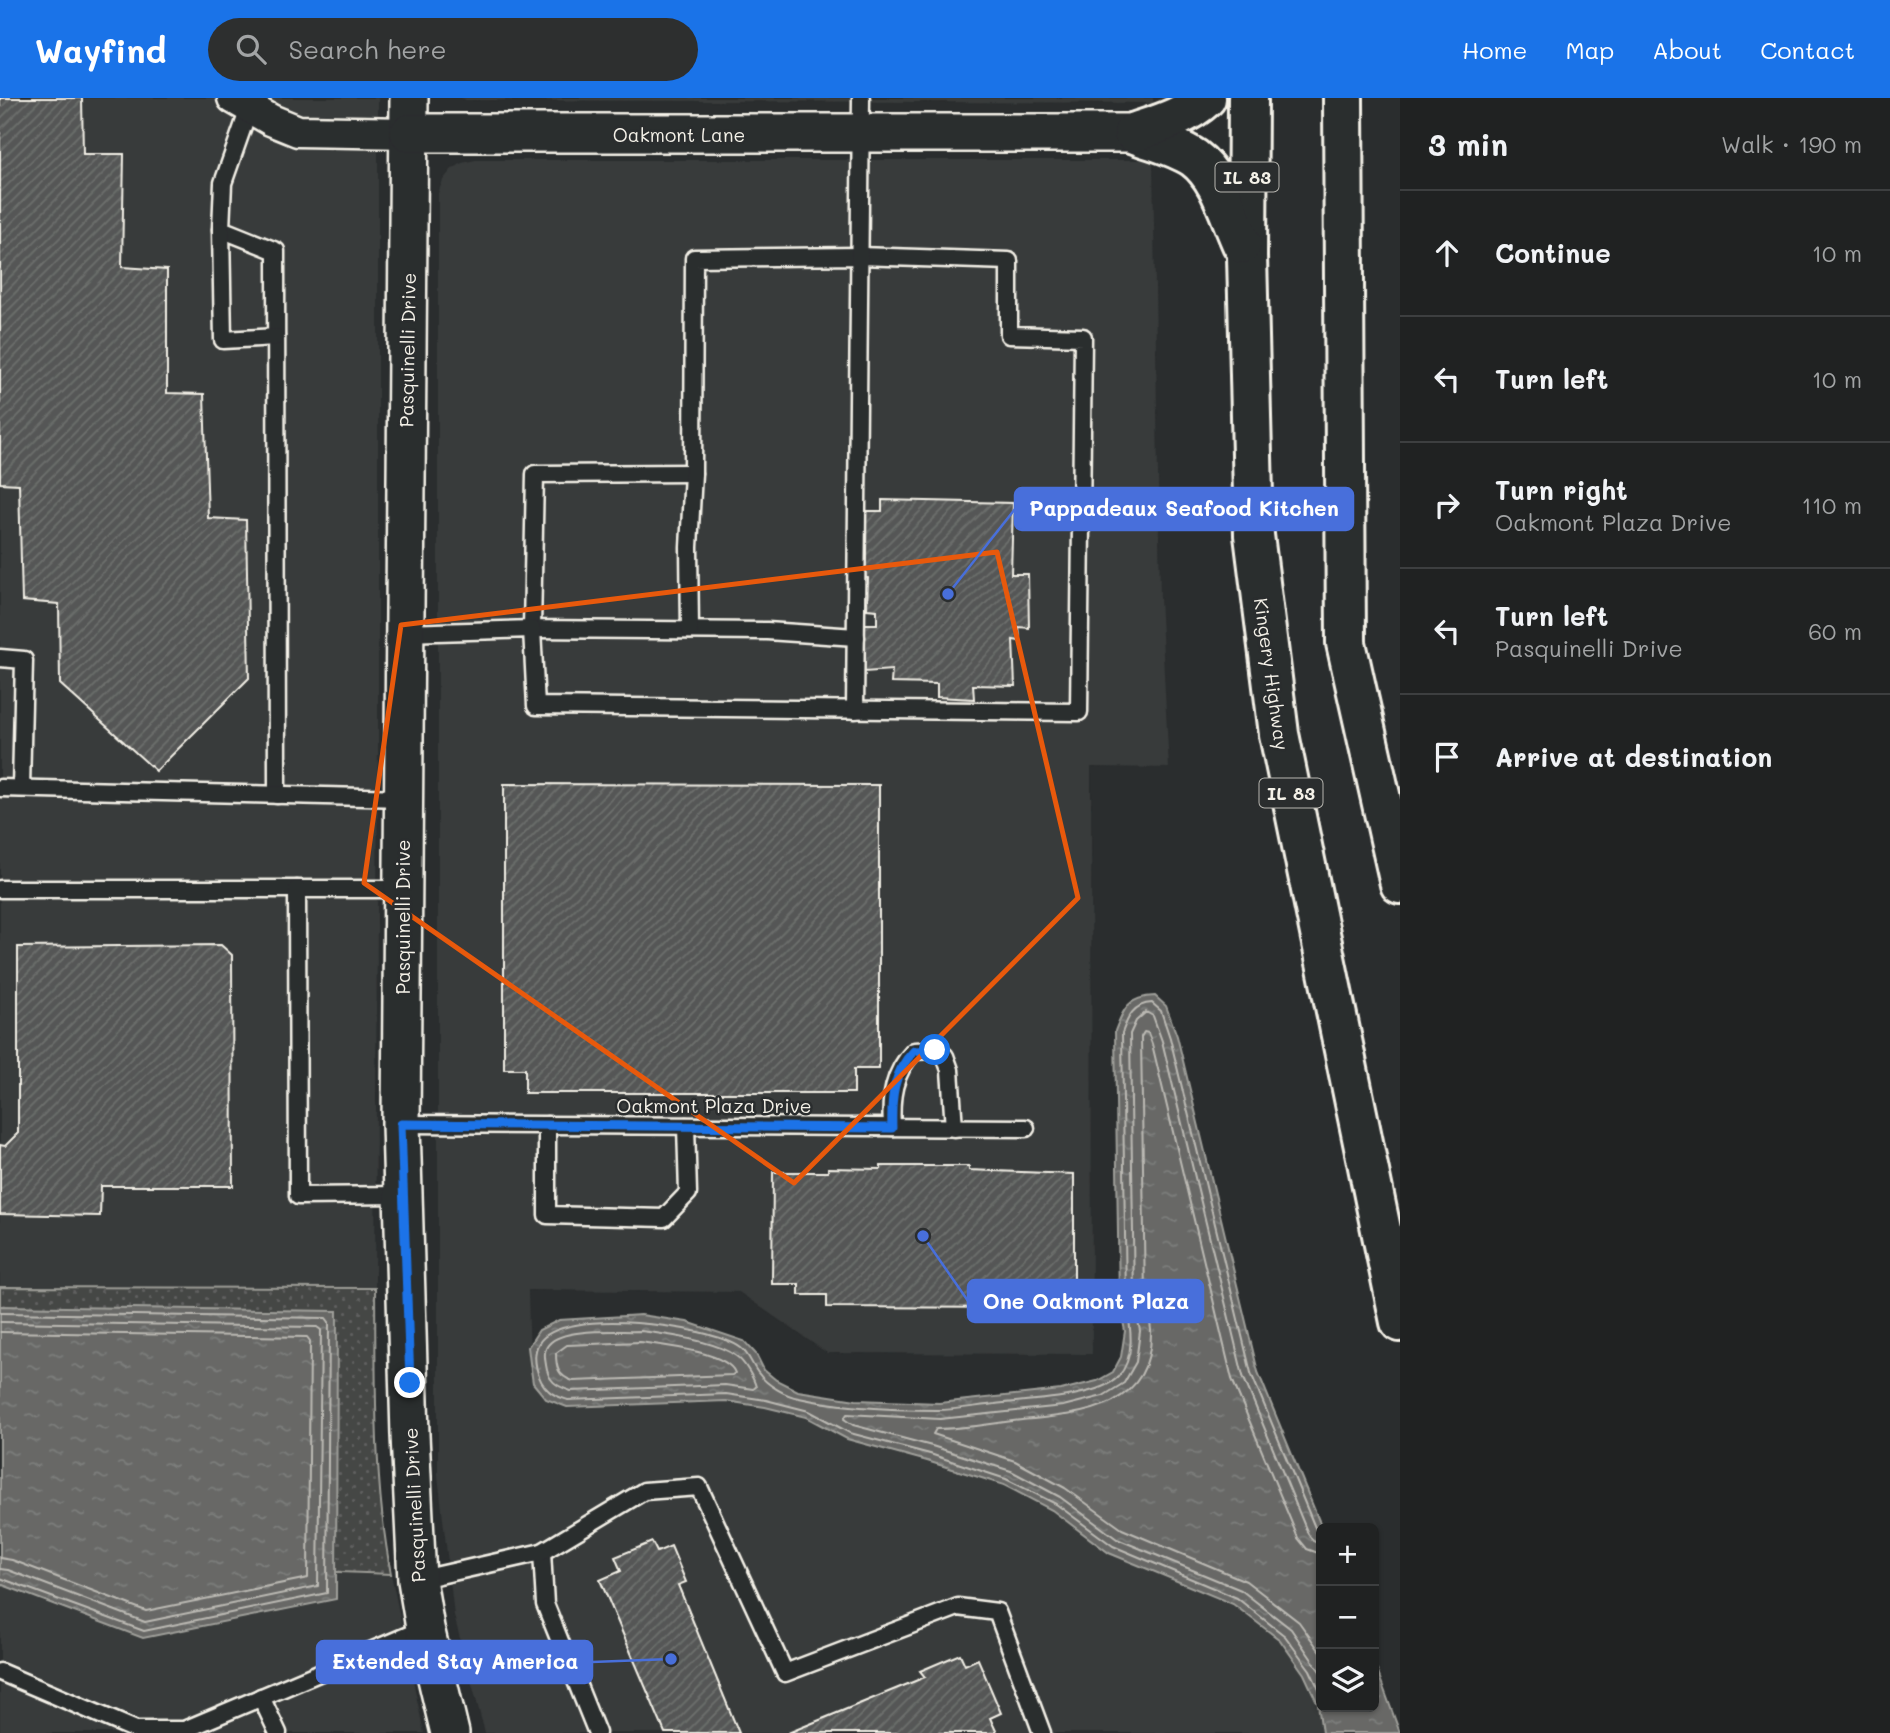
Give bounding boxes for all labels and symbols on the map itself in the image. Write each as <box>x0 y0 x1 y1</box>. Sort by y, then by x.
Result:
street label: Oakmont Lane <box>613 122 745 147</box>
road number: IL 83 <box>1216 162 1278 192</box>
street label: Pasquinelli Drive <box>393 272 421 428</box>
callout: Pappadeaux Seafood Kitchen <box>1015 488 1353 530</box>
text: Pappadeaux Seafood Kitchen <box>1029 494 1339 521</box>
street label: Kingery Highway <box>1249 596 1295 752</box>
road number: IL 83 <box>1260 778 1322 808</box>
street label: Pasquinelli Drive <box>390 839 415 995</box>
route start <box>919 1034 950 1065</box>
street label: Oakmont Plaza Drive <box>616 1093 812 1118</box>
callout: One Oakmont Plaza <box>968 1280 1203 1322</box>
text: One Oakmont Plaza <box>983 1287 1189 1314</box>
route end <box>394 1367 425 1398</box>
street label: Pasquinelli Drive <box>397 1427 431 1583</box>
callout: Extended Stay America <box>317 1641 592 1683</box>
text: Extended Stay America <box>332 1647 578 1675</box>

